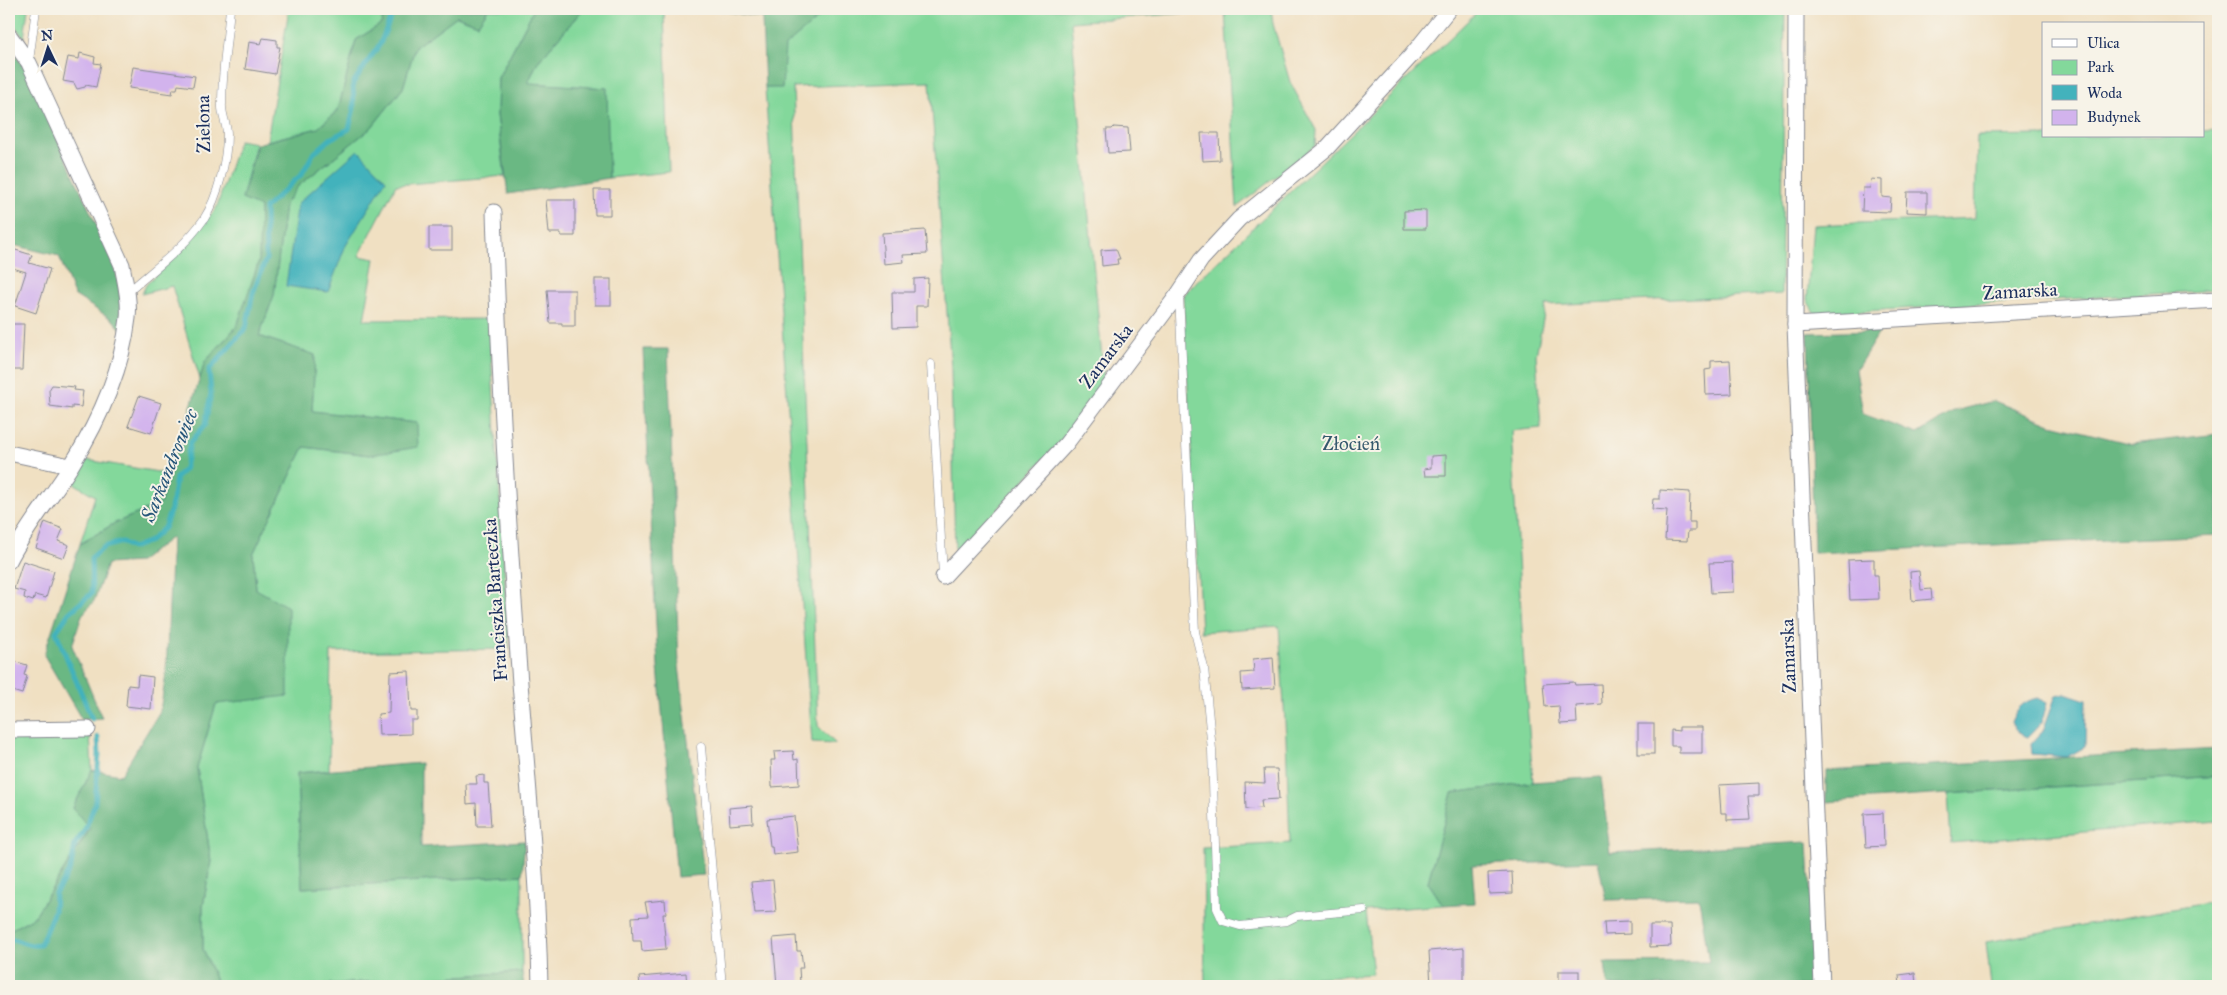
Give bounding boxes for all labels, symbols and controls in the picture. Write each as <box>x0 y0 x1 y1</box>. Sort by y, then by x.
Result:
north arrow <box>22 22 72 72</box>
legend <box>2042 22 2204 138</box>
text: N <box>41 27 54 44</box>
text: Ulica <box>2087 34 2120 52</box>
text: Park <box>2087 58 2114 76</box>
text: Woda <box>2087 84 2123 102</box>
street label: Zielona <box>191 94 215 153</box>
text: Budynek <box>2087 108 2141 126</box>
street label: Zamarska <box>1982 278 2059 304</box>
street label: Zamarska <box>1074 318 1138 393</box>
water label: Sarkandrowiec <box>135 404 203 526</box>
park label: Złocień <box>1322 432 1380 455</box>
street label: Franciszka Barteczka <box>478 517 512 682</box>
street label: Zamarska <box>1775 617 1801 694</box>

